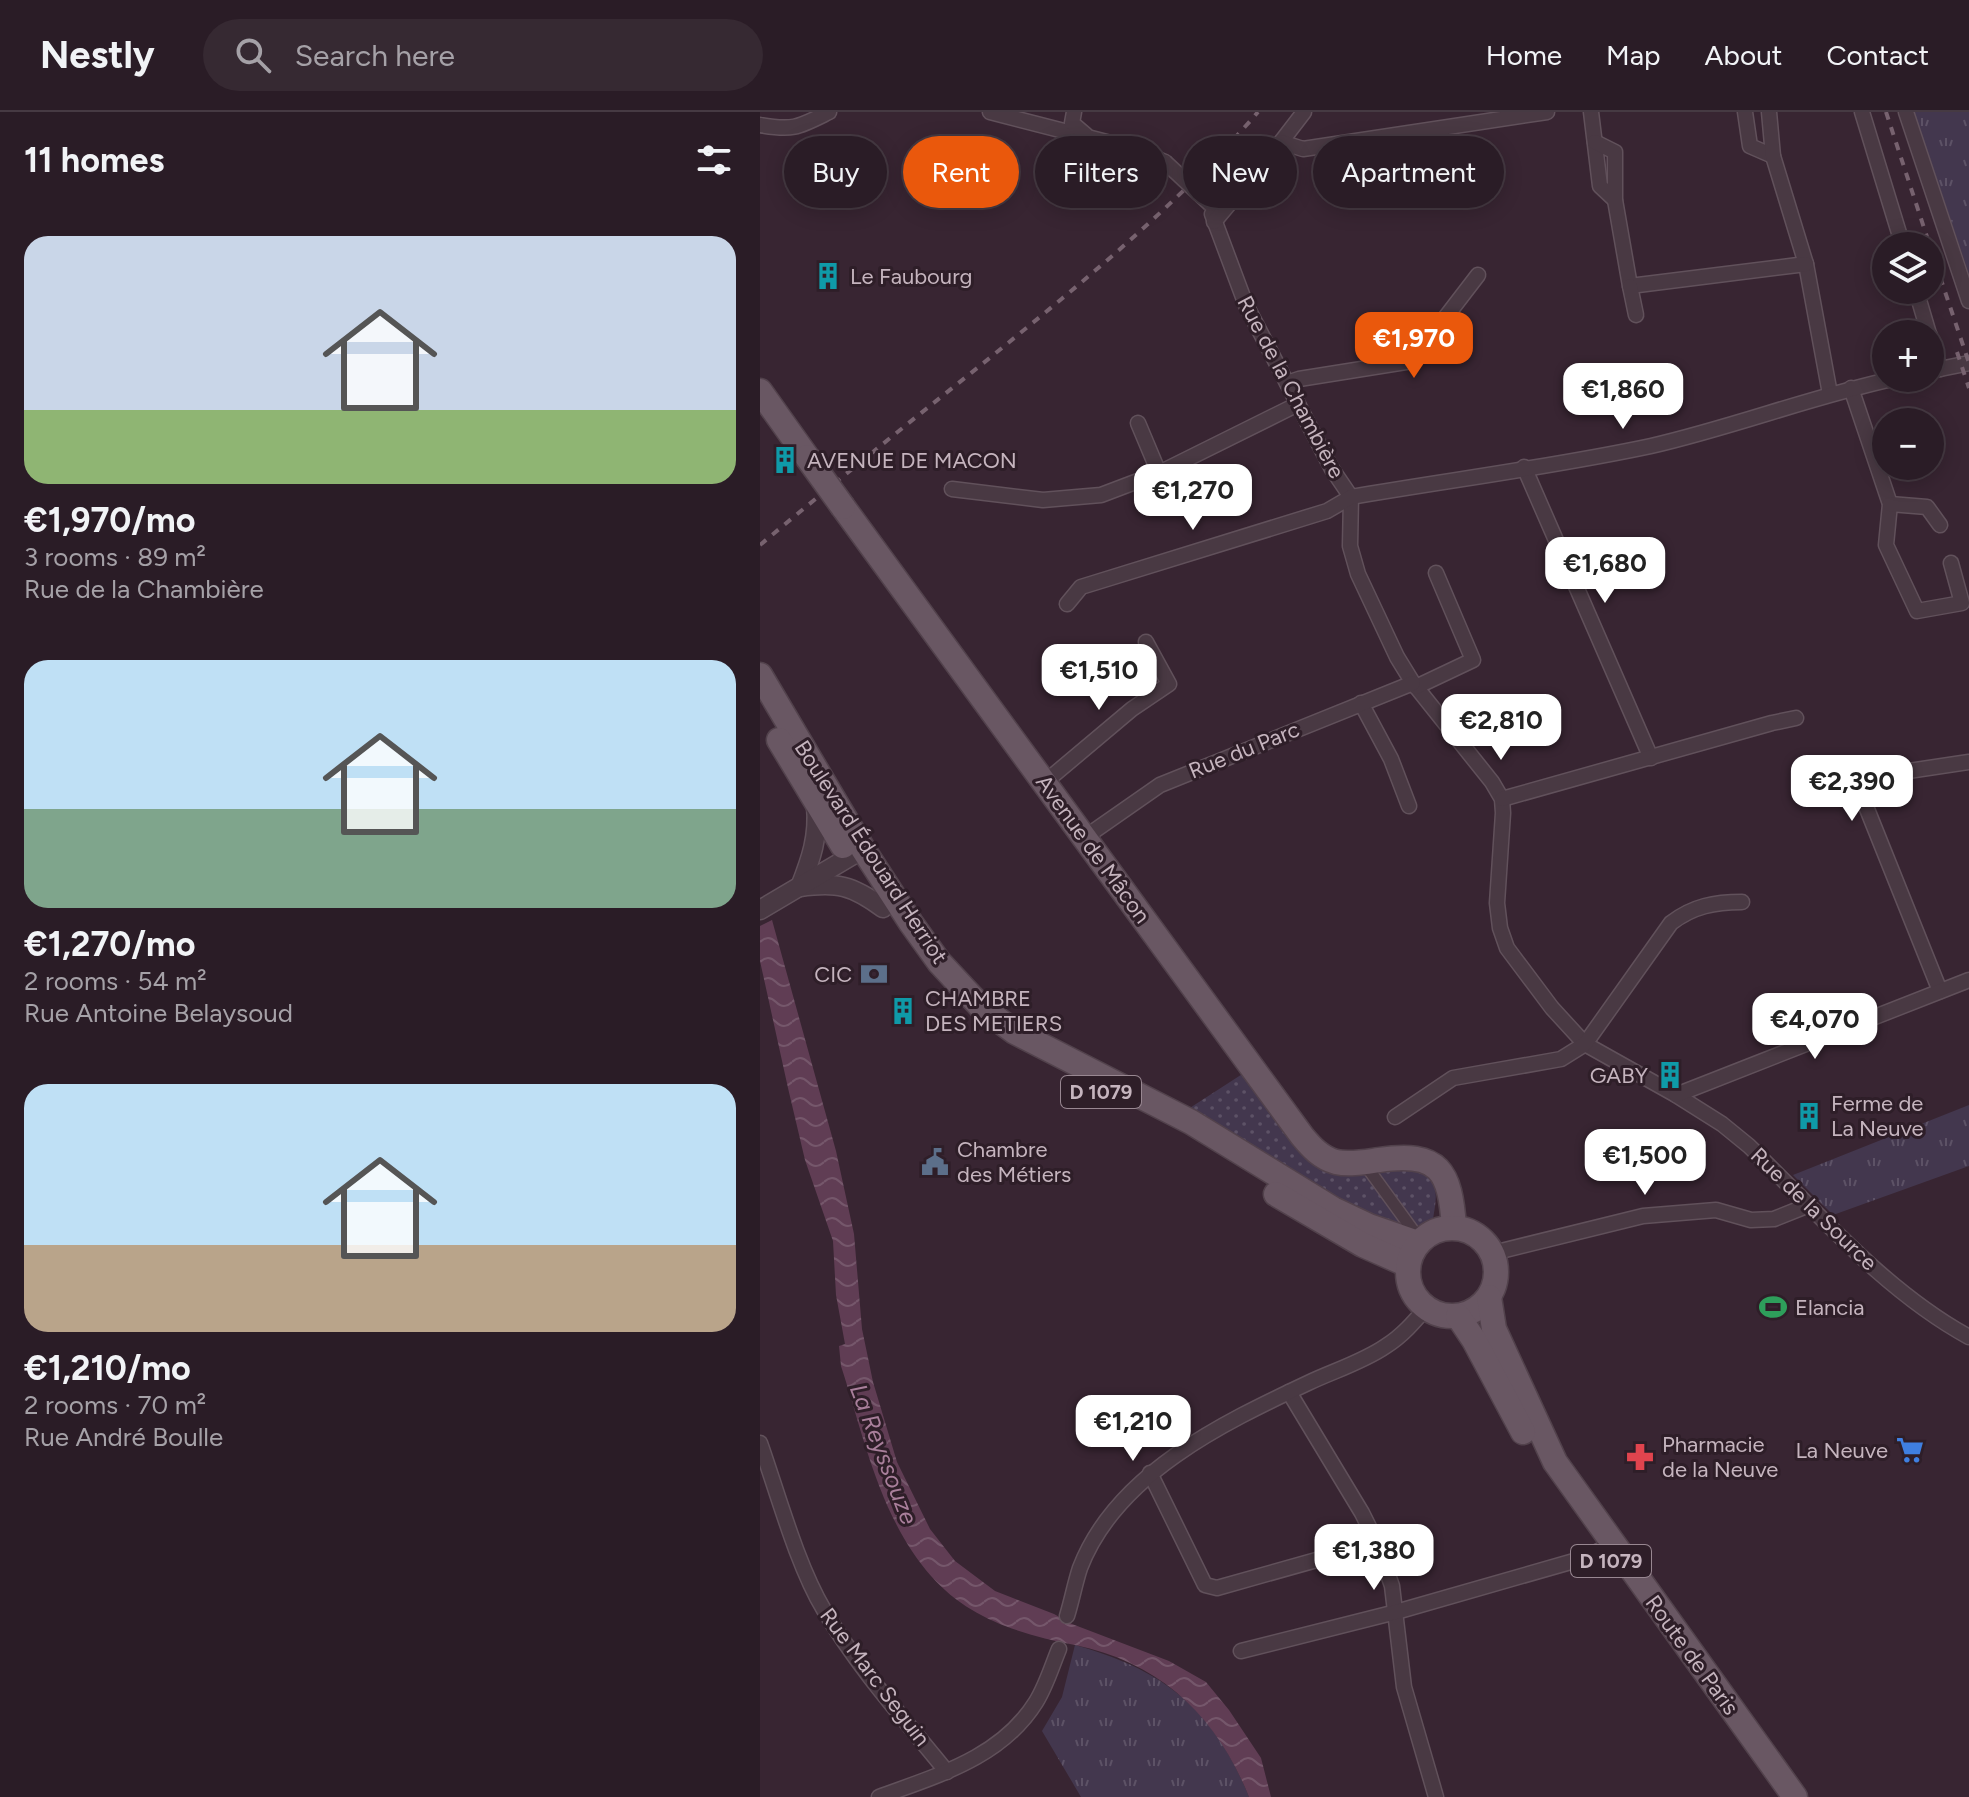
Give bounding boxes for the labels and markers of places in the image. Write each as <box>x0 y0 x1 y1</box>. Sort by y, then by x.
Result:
building icon: Le Faubourg <box>813 261 843 291</box>
place label: Le Faubourg <box>850 263 972 290</box>
pin: €1,970 <box>1349 312 1479 380</box>
pin: €1,860 <box>1558 363 1688 431</box>
building icon: AVENUE DE MACON <box>770 445 800 475</box>
place label: AVENUE DE MACON <box>807 447 1017 474</box>
pin: €1,270 <box>1128 464 1258 532</box>
pin: €1,680 <box>1540 537 1670 605</box>
pin: €1,510 <box>1034 644 1164 712</box>
pin: €2,810 <box>1436 694 1566 762</box>
pin: €2,390 <box>1787 755 1917 823</box>
bank icon: CIC <box>859 959 889 989</box>
place label: CIC <box>814 961 852 988</box>
place label: CHAMBRE DES METIERS <box>925 985 1062 1037</box>
pin: €4,070 <box>1750 993 1880 1061</box>
building icon: CHAMBRE DES METIERS <box>888 996 918 1026</box>
building icon: GABY <box>1655 1060 1685 1090</box>
place label: GABY <box>1590 1062 1649 1089</box>
place label: Ferme de La Neuve <box>1831 1090 1924 1142</box>
building icon: Ferme de La Neuve <box>1794 1101 1824 1131</box>
pin: €1,500 <box>1580 1129 1710 1197</box>
place label: Chambre des Métiers <box>957 1136 1071 1188</box>
public building icon: Chambre des Métiers <box>920 1147 950 1177</box>
sports icon: Elancia <box>1758 1292 1788 1322</box>
place label: Elancia <box>1795 1294 1865 1321</box>
pin: €1,210 <box>1068 1395 1198 1463</box>
place label: Pharmacie de la Neuve <box>1662 1431 1778 1483</box>
supermarket icon: La Neuve <box>1895 1435 1925 1465</box>
place label: La Neuve <box>1795 1437 1888 1464</box>
pharmacy icon: Pharmacie de la Neuve <box>1625 1442 1655 1472</box>
pin: €1,380 <box>1309 1524 1439 1592</box>

